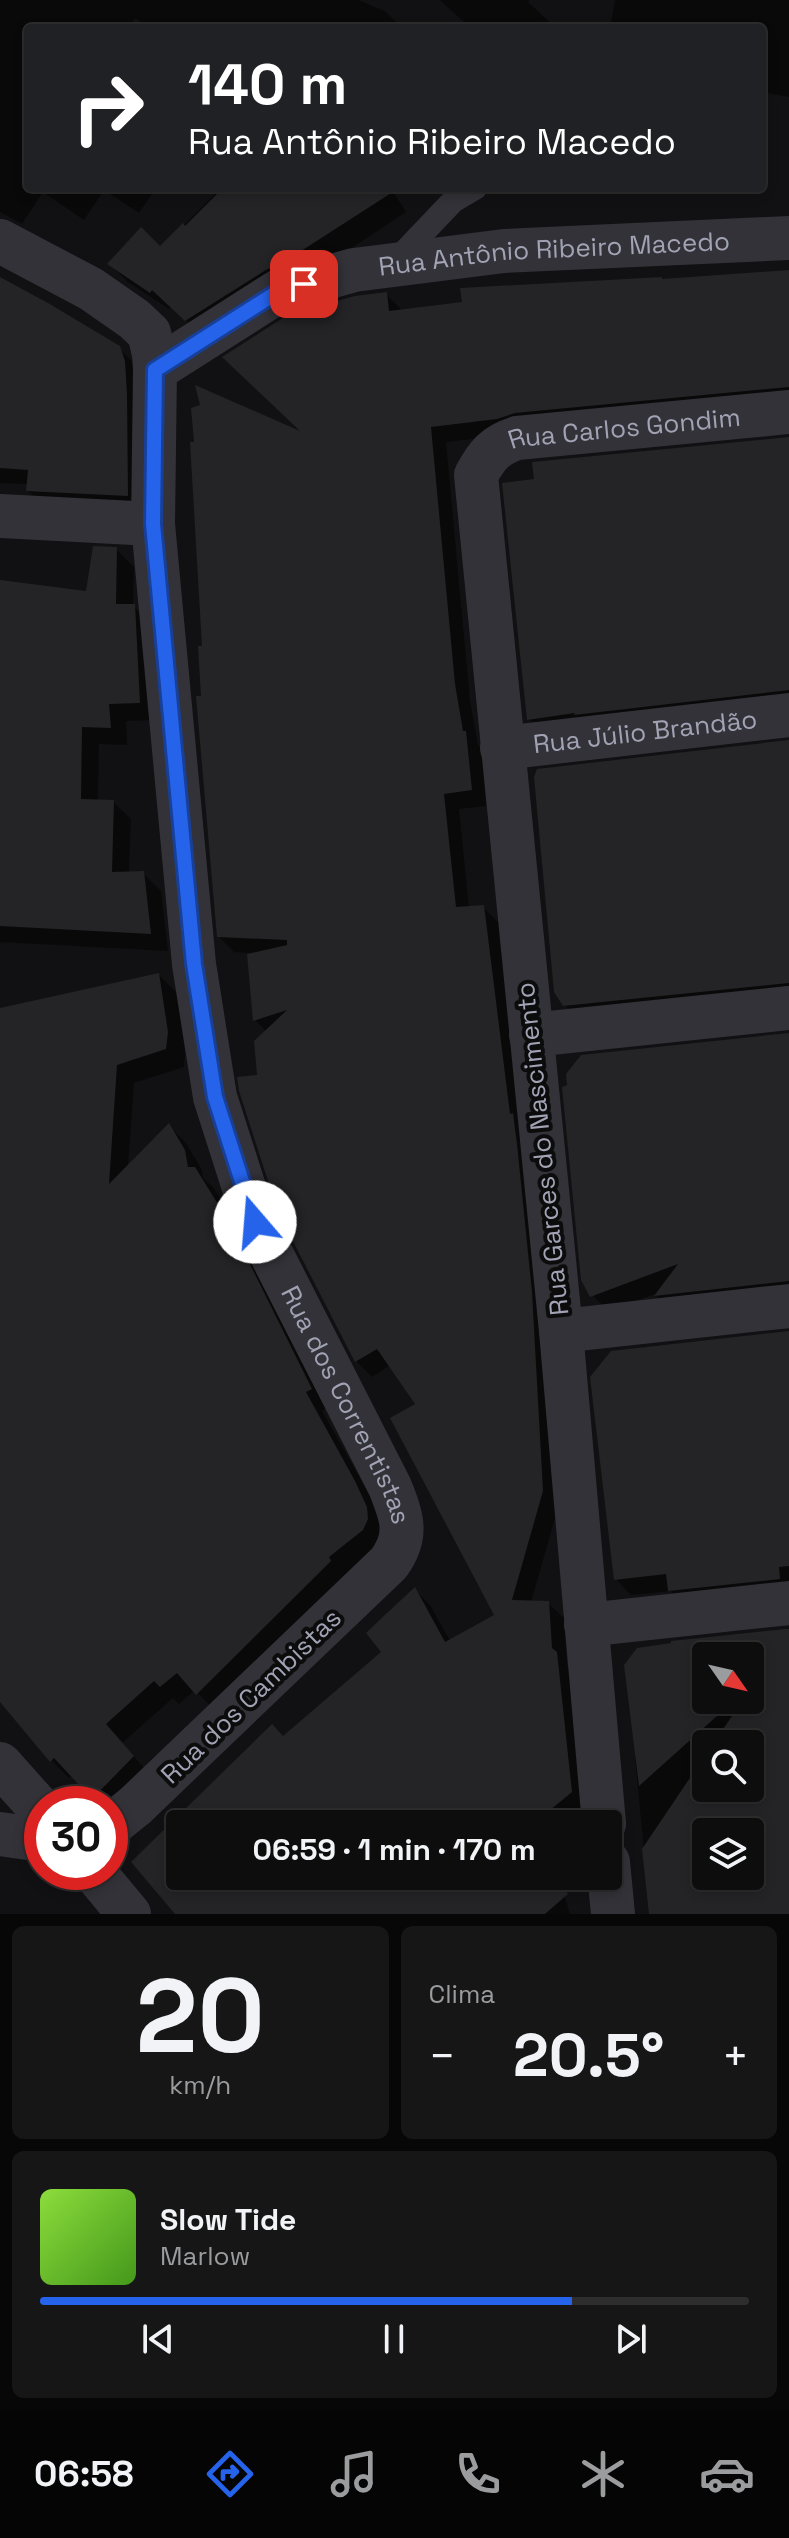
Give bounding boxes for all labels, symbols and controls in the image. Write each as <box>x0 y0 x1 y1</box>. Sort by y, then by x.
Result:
text: 140 m <box>188 49 347 120</box>
icon: right <box>56 56 160 160</box>
text: Rua Antônio Ribeiro Macedo <box>188 119 676 165</box>
street label: Rua Antônio Ribeiro Macedo <box>376 224 731 284</box>
pin <box>270 250 338 318</box>
icon: arrive <box>282 262 326 306</box>
street label: Rua Carlos Gondim <box>504 400 742 457</box>
street label: Rua Júlio Brandão <box>531 702 759 761</box>
street label: Rua Garces do Nascimento <box>508 981 576 1317</box>
position arrow <box>213 1180 297 1264</box>
street label: Rua dos Correntistas <box>273 1280 418 1527</box>
street label: Rua dos Cambistas <box>154 1601 348 1791</box>
north arrow <box>692 1642 764 1714</box>
map controls <box>692 1642 764 1890</box>
button: search <box>692 1730 764 1802</box>
speed limit sign: 30 <box>24 1786 128 1890</box>
button: layers <box>692 1818 764 1890</box>
text: 06:59 · 1 min · 170 m <box>252 1830 536 1869</box>
text: 20 <box>136 1950 265 2082</box>
text: Clima <box>429 1977 495 2011</box>
text: 20.5° <box>513 2017 664 2094</box>
text: − <box>429 2028 456 2084</box>
text: + <box>722 2028 749 2084</box>
text: km/h <box>169 2068 231 2102</box>
text: Slow Tide <box>160 2200 296 2239</box>
text: Marlow <box>160 2239 250 2273</box>
icon: previous <box>136 2317 180 2361</box>
icon: pause <box>372 2317 416 2361</box>
icon: next <box>609 2317 653 2361</box>
icon: directions <box>202 2446 258 2502</box>
icon: music <box>326 2446 382 2502</box>
icon: phone <box>450 2446 506 2502</box>
icon: climate <box>575 2446 631 2502</box>
icon: car <box>699 2446 755 2502</box>
text: 06:58 <box>34 2451 134 2497</box>

